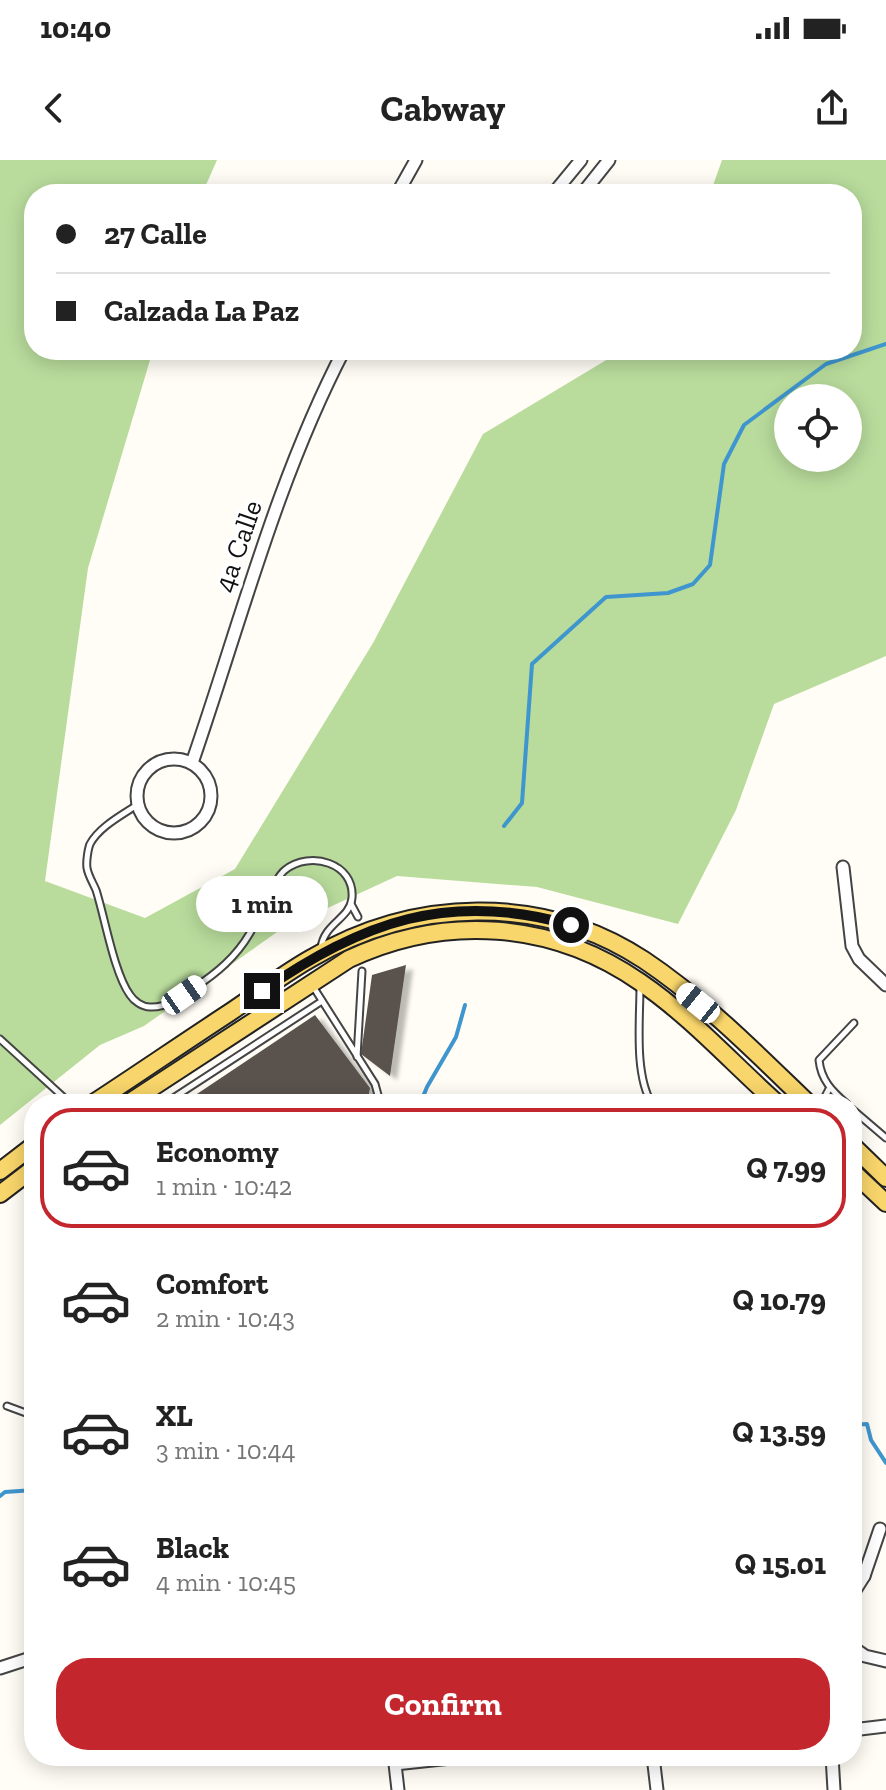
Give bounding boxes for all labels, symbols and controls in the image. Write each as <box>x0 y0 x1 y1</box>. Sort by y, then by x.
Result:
text: 10:40 <box>40 10 111 46</box>
icon: back <box>32 86 76 130</box>
icon: share <box>810 86 854 130</box>
text: Cabway <box>381 87 505 130</box>
text: 27 Calle <box>104 216 207 252</box>
text: Calzada La Paz <box>104 293 299 329</box>
map controls <box>774 384 862 472</box>
button: locate <box>774 384 862 472</box>
street label: 4a Calle <box>207 496 269 596</box>
callout: 1 min <box>196 875 328 931</box>
text: 1 min <box>231 888 293 920</box>
route start <box>553 907 589 943</box>
car <box>157 971 211 1019</box>
route end <box>244 973 280 1009</box>
car <box>672 979 724 1027</box>
icon: car <box>60 1132 132 1204</box>
text: Economy <box>156 1134 279 1170</box>
text: Q 7.99 <box>746 1150 826 1186</box>
text: 1 min · 10:42 <box>156 1170 292 1202</box>
icon: car <box>60 1264 132 1336</box>
text: Comfort <box>156 1266 268 1302</box>
text: Q 10.79 <box>733 1282 826 1318</box>
text: 2 min · 10:43 <box>156 1302 295 1334</box>
icon: car <box>60 1396 132 1468</box>
text: XL <box>156 1398 193 1434</box>
text: Q 13.59 <box>732 1414 826 1450</box>
text: 3 min · 10:44 <box>156 1434 296 1466</box>
icon: car <box>60 1528 132 1600</box>
text: Black <box>156 1530 229 1566</box>
text: Q 15.01 <box>735 1546 826 1582</box>
text: 4 min · 10:45 <box>156 1566 296 1598</box>
button: Confirm <box>56 1658 830 1750</box>

